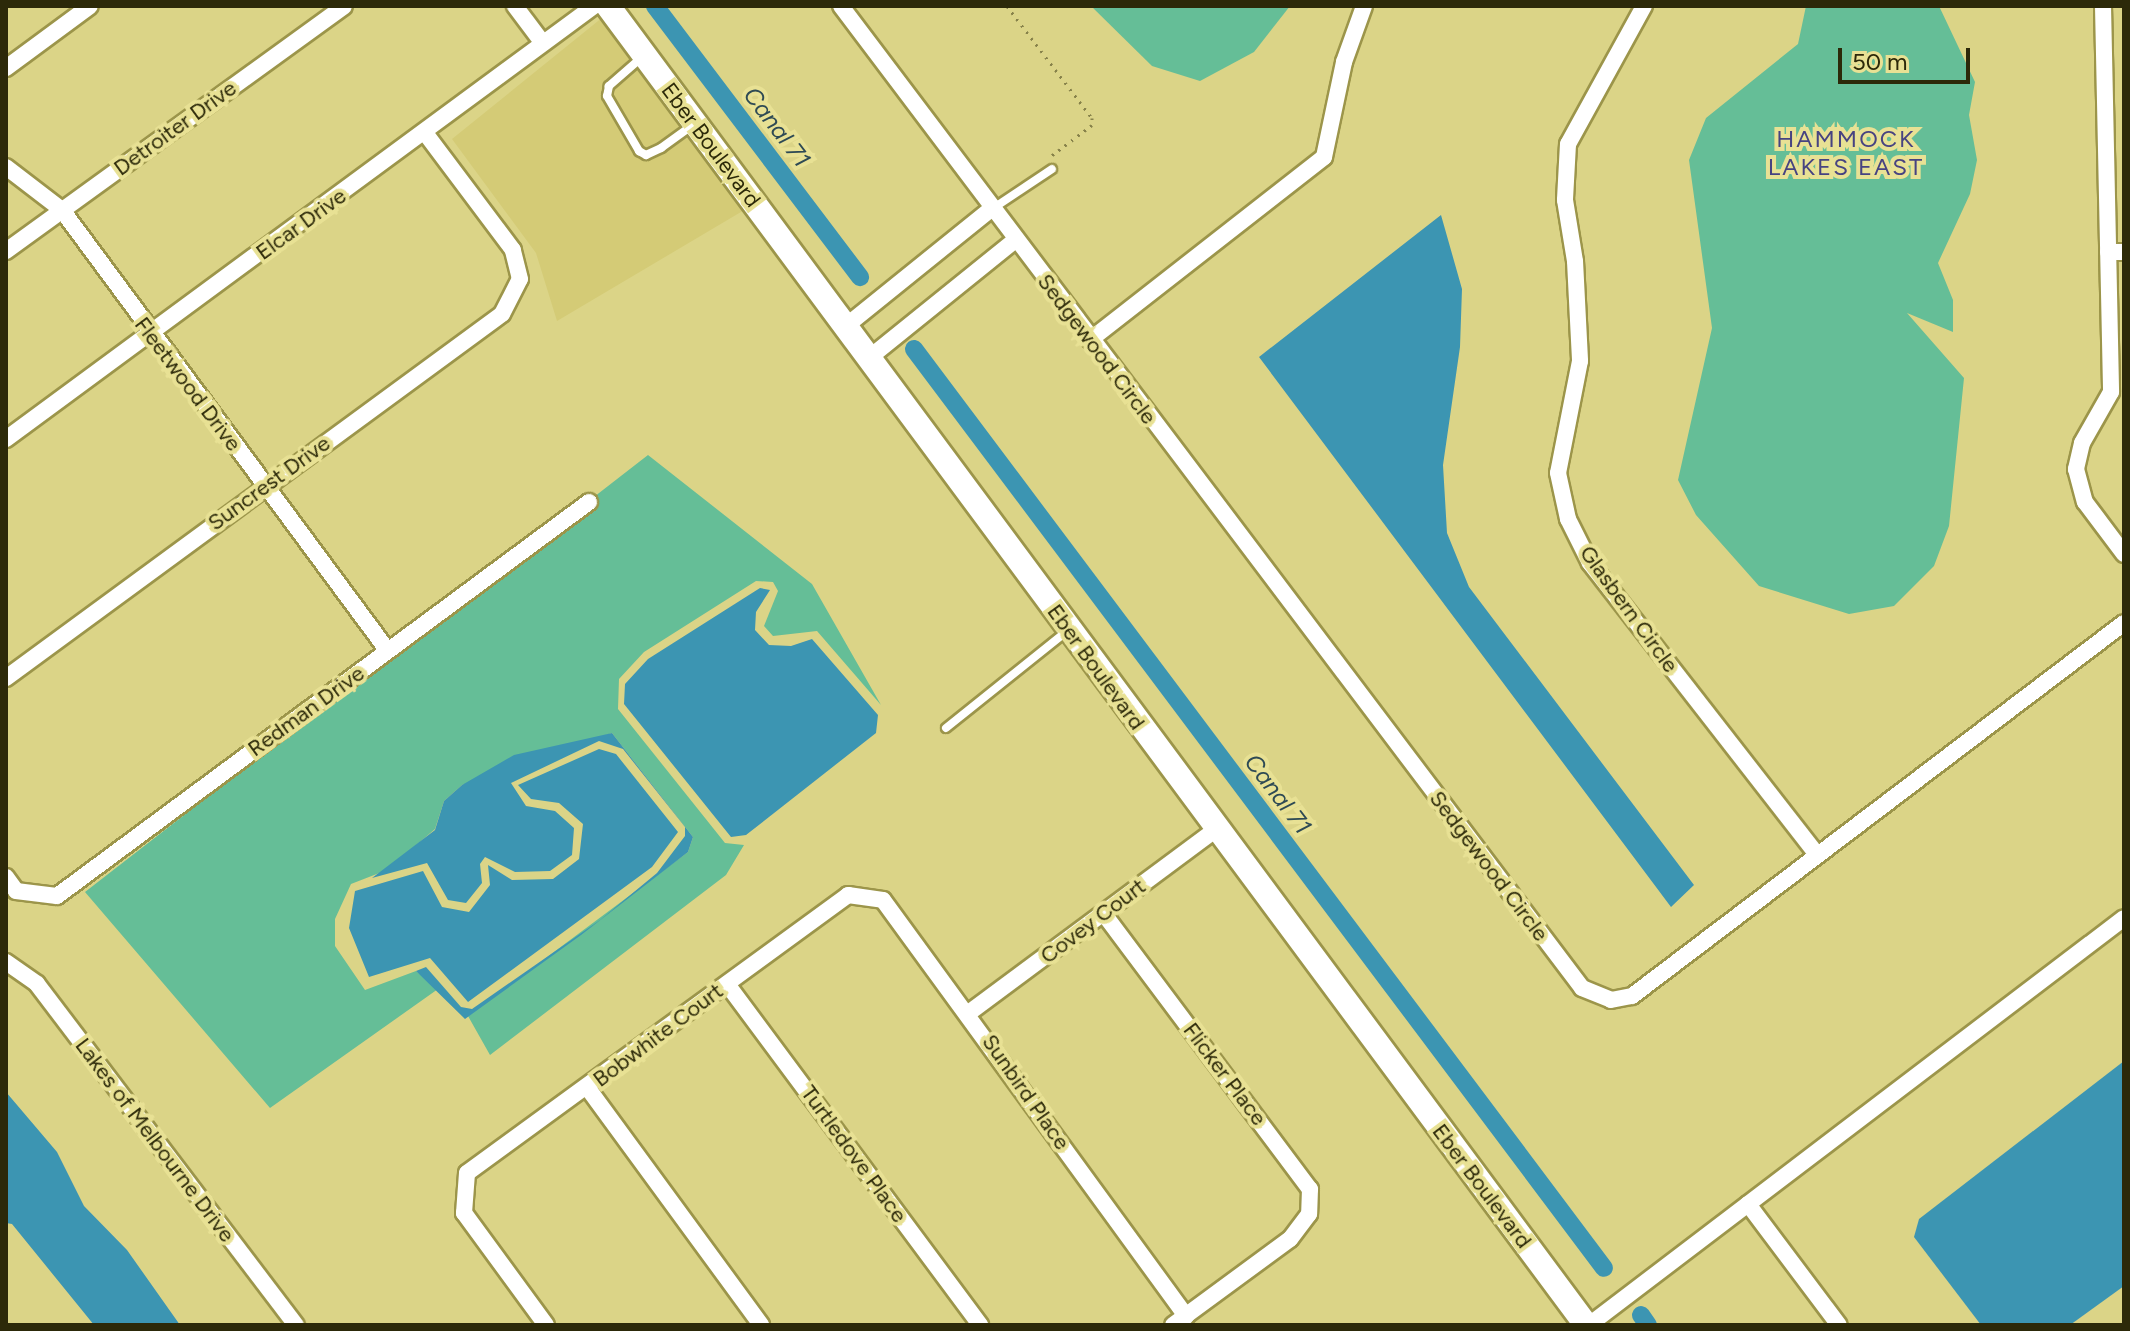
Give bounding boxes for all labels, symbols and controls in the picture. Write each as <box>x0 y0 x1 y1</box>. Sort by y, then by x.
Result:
scale bar <box>1842 32 1974 82</box>
text: 50 m <box>1852 47 1908 76</box>
street label: Detroiter Drive <box>109 75 241 181</box>
street label: Eber Boulevard <box>656 78 766 212</box>
water label: Canal 71 <box>738 81 816 173</box>
district label: HAMMOCK LAKES EAST <box>1768 125 1924 181</box>
street label: Elcar Drive <box>251 183 351 265</box>
street label: Sedgewood Circle <box>1032 269 1162 429</box>
street label: Fleetwood Drive <box>129 312 247 456</box>
street label: Suncrest Drive <box>203 430 335 536</box>
street label: Glasbern Circle <box>1574 540 1684 678</box>
street label: Eber Boulevard <box>1042 599 1150 735</box>
street label: Redman Drive <box>243 660 369 762</box>
water label: Canal 71 <box>1239 748 1317 840</box>
street label: Sedgewood Circle <box>1424 786 1554 946</box>
street label: Covey Court <box>1035 873 1151 969</box>
street label: Bobwhite Court <box>588 978 728 1092</box>
street label: Flicker Place <box>1178 1017 1272 1131</box>
street label: Sunbird Place <box>977 1029 1075 1155</box>
street label: Lakes of Melbourne Drive <box>70 1033 240 1247</box>
street label: Turtledove Place <box>796 1080 912 1228</box>
street label: Eber Boulevard <box>1427 1119 1537 1253</box>

